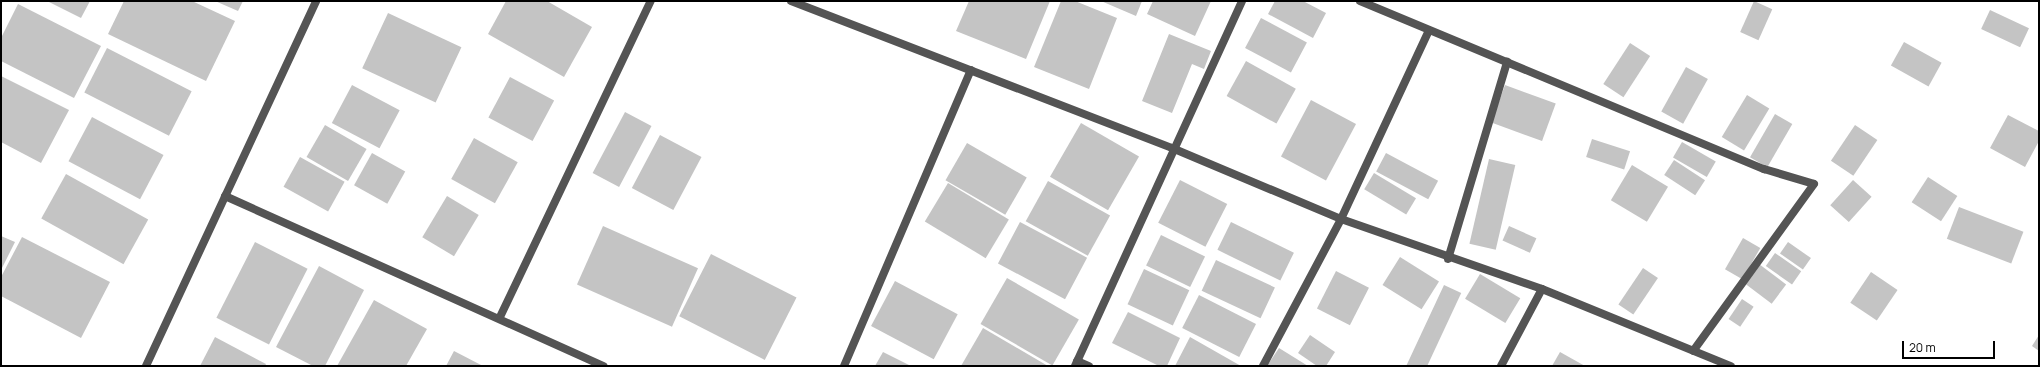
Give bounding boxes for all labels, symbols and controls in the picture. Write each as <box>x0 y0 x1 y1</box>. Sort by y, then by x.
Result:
scale bar <box>1904 333 1997 359</box>
text: 20 m <box>1909 339 1936 356</box>

